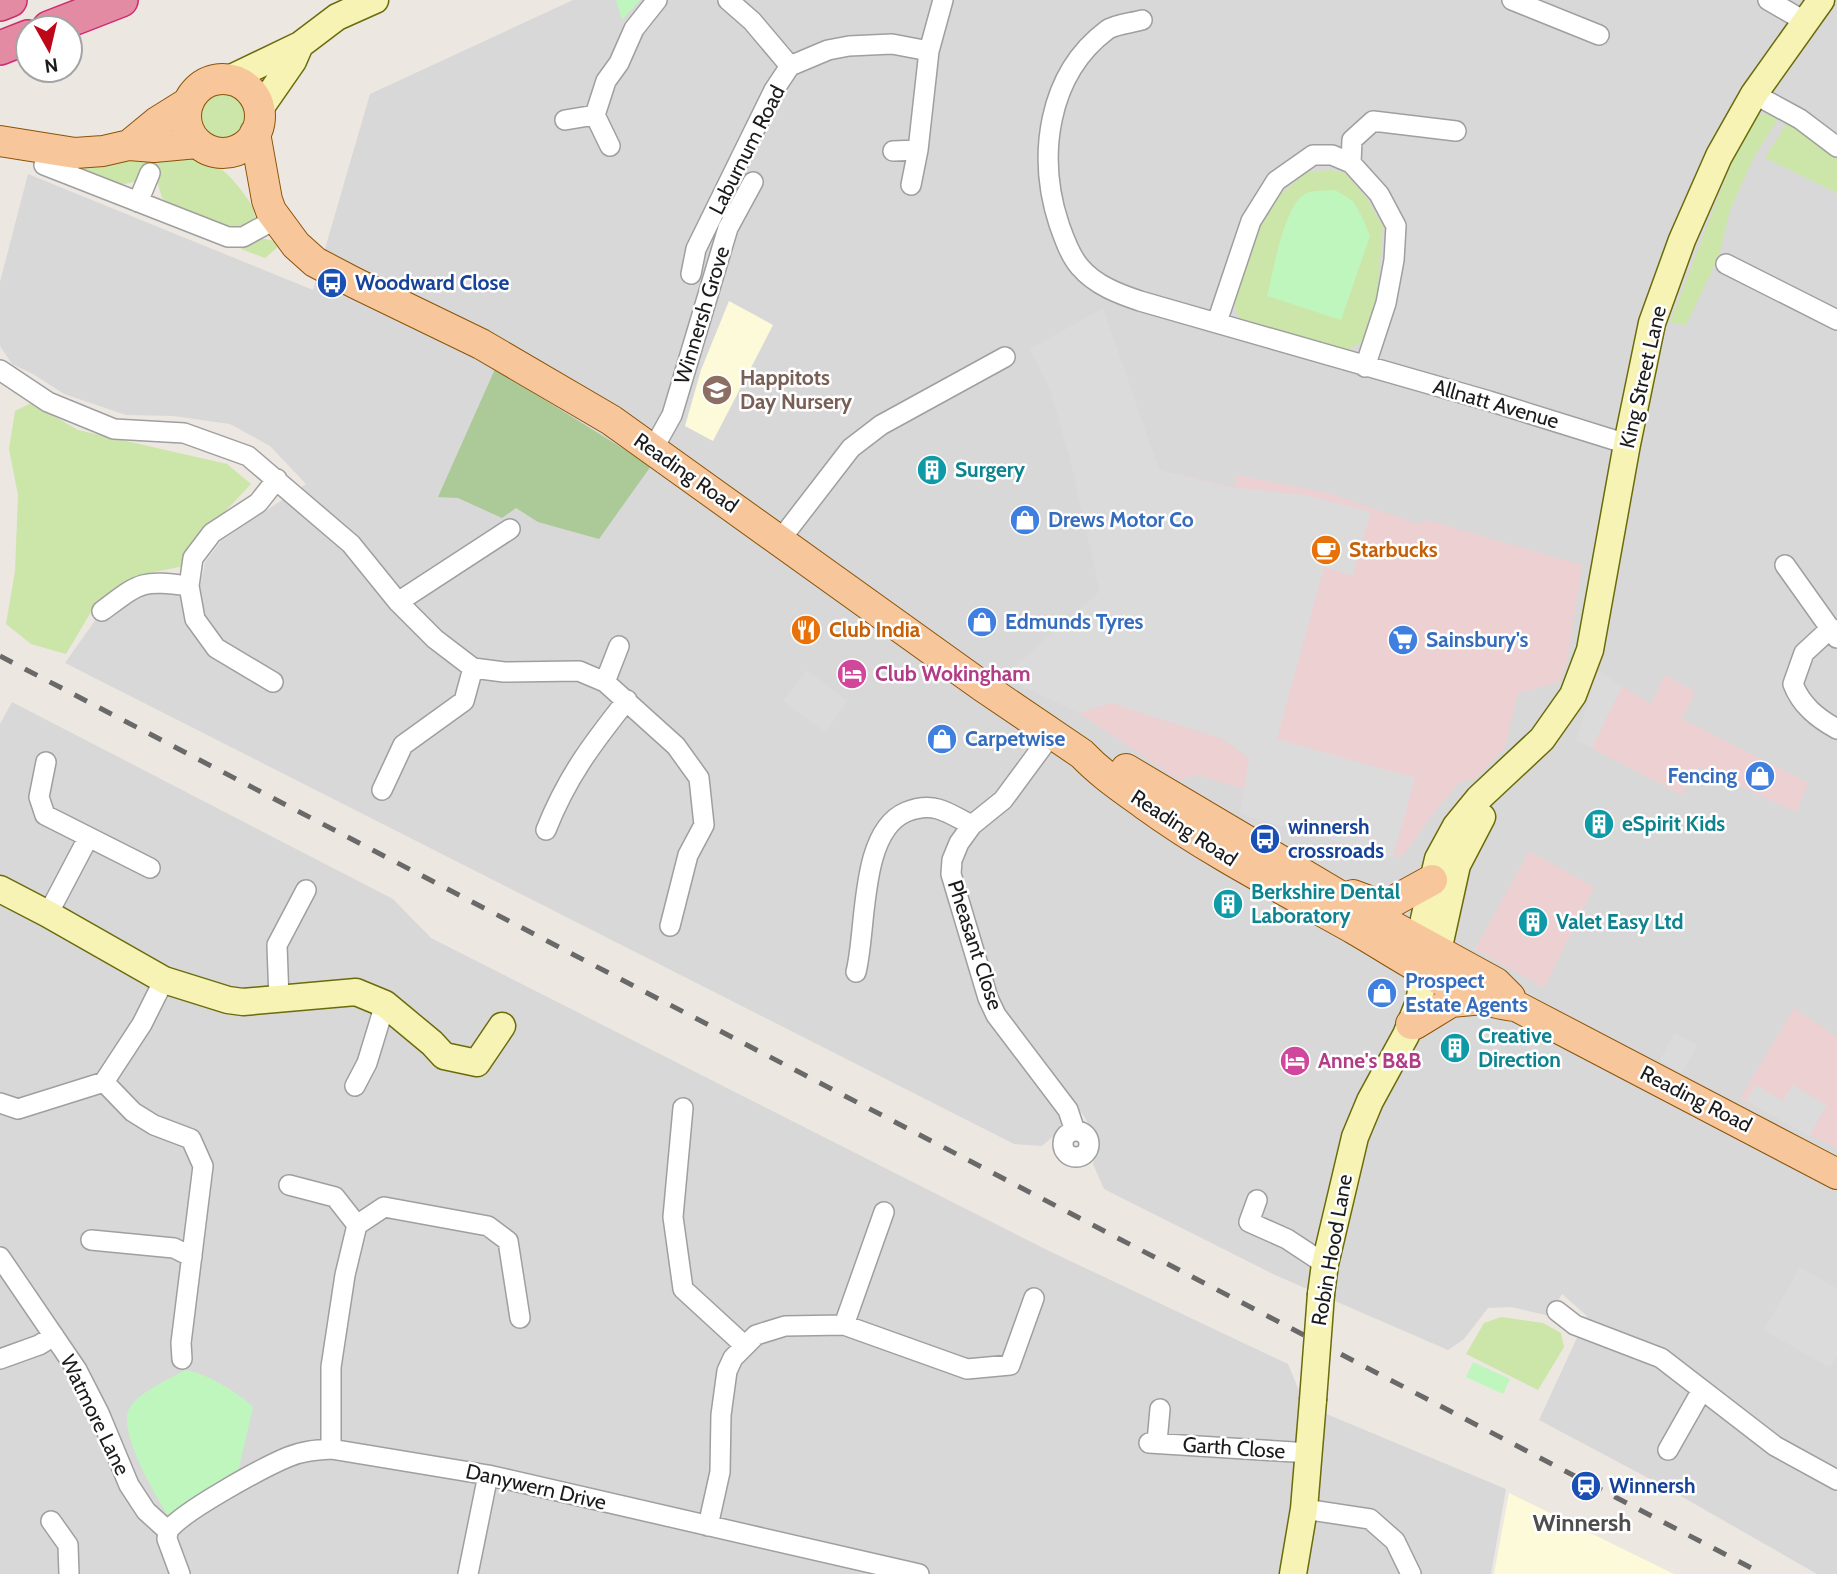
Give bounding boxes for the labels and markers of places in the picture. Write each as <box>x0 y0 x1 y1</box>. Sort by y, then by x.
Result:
bus stop icon: Woodward Close <box>315 266 349 300</box>
place label: Woodward Close <box>355 270 509 295</box>
place label: Happitots Day Nursery <box>740 365 853 414</box>
school or university icon: Happitots Day Nursery <box>700 373 734 407</box>
building icon: Surgery <box>915 453 949 487</box>
place label: Surgery <box>955 457 1026 482</box>
shop icon: Drews Motor Co <box>1008 503 1042 537</box>
place label: Drews Motor Co <box>1048 507 1194 532</box>
cafe icon: Starbucks <box>1309 533 1343 567</box>
place label: Starbucks <box>1349 537 1438 562</box>
shop icon: Edmunds Tyres <box>965 605 999 639</box>
place label: Edmunds Tyres <box>1005 609 1144 634</box>
restaurant icon: Club India <box>789 613 823 647</box>
place label: Club India <box>829 617 921 642</box>
supermarket icon: Sainsbury's <box>1386 623 1420 657</box>
place label: Sainsbury's <box>1426 627 1529 652</box>
hotel icon: Club Wokingham <box>835 657 869 691</box>
place label: Club Wokingham <box>875 661 1031 686</box>
shop icon: Carpetwise <box>925 722 959 756</box>
place label: Carpetwise <box>965 726 1065 751</box>
shop icon: Fencing <box>1743 759 1777 793</box>
place label: Fencing <box>1668 763 1737 788</box>
building icon: eSpirit Kids <box>1582 807 1616 841</box>
place label: eSpirit Kids <box>1622 811 1725 836</box>
place label: winnersh crossroads <box>1288 814 1384 863</box>
bus stop icon: winnersh crossroads <box>1248 822 1282 856</box>
place label: Berkshire Dental Laboratory <box>1251 879 1401 928</box>
building icon: Berkshire Dental Laboratory <box>1211 887 1245 921</box>
building icon: Valet Easy Ltd <box>1516 905 1550 939</box>
place label: Valet Easy Ltd <box>1556 909 1683 934</box>
place label: Prospect Estate Agents <box>1405 968 1528 1017</box>
shop icon: Prospect Estate Agents <box>1365 976 1399 1010</box>
place label: Creative Direction <box>1478 1023 1561 1072</box>
building icon: Creative Direction <box>1438 1031 1472 1065</box>
hotel icon: Anne's B&B <box>1278 1044 1312 1078</box>
place label: Anne's B&B <box>1318 1048 1422 1073</box>
station icon: Winnersh <box>1569 1469 1603 1503</box>
place label: Winnersh <box>1609 1473 1696 1498</box>

